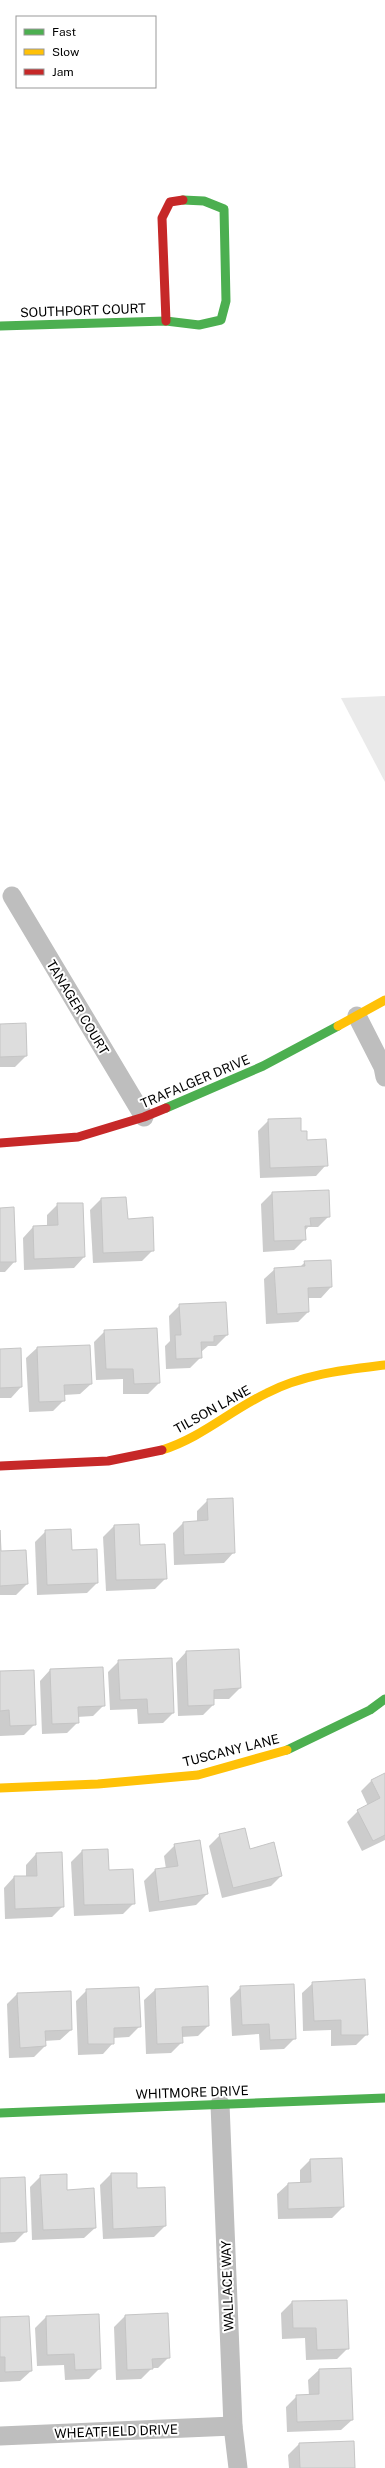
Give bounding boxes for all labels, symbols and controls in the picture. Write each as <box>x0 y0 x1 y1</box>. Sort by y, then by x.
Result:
legend <box>16 16 156 88</box>
text: Fast <box>52 25 77 39</box>
text: Slow <box>52 45 80 59</box>
text: Jam <box>52 65 74 79</box>
street label: SOUTHPORT COURT <box>20 301 146 320</box>
street label: TANAGER COURT <box>43 957 112 1058</box>
street label: TRAFALGER DRIVE <box>138 1052 252 1111</box>
street label: TILSON LANE <box>171 1382 253 1437</box>
street label: TUSCANY LANE <box>181 1731 281 1770</box>
street label: WHITMORE DRIVE <box>135 2083 249 2102</box>
street label: WALLACE WAY <box>218 2240 237 2332</box>
street label: WHEATFIELD DRIVE <box>54 2422 178 2441</box>

